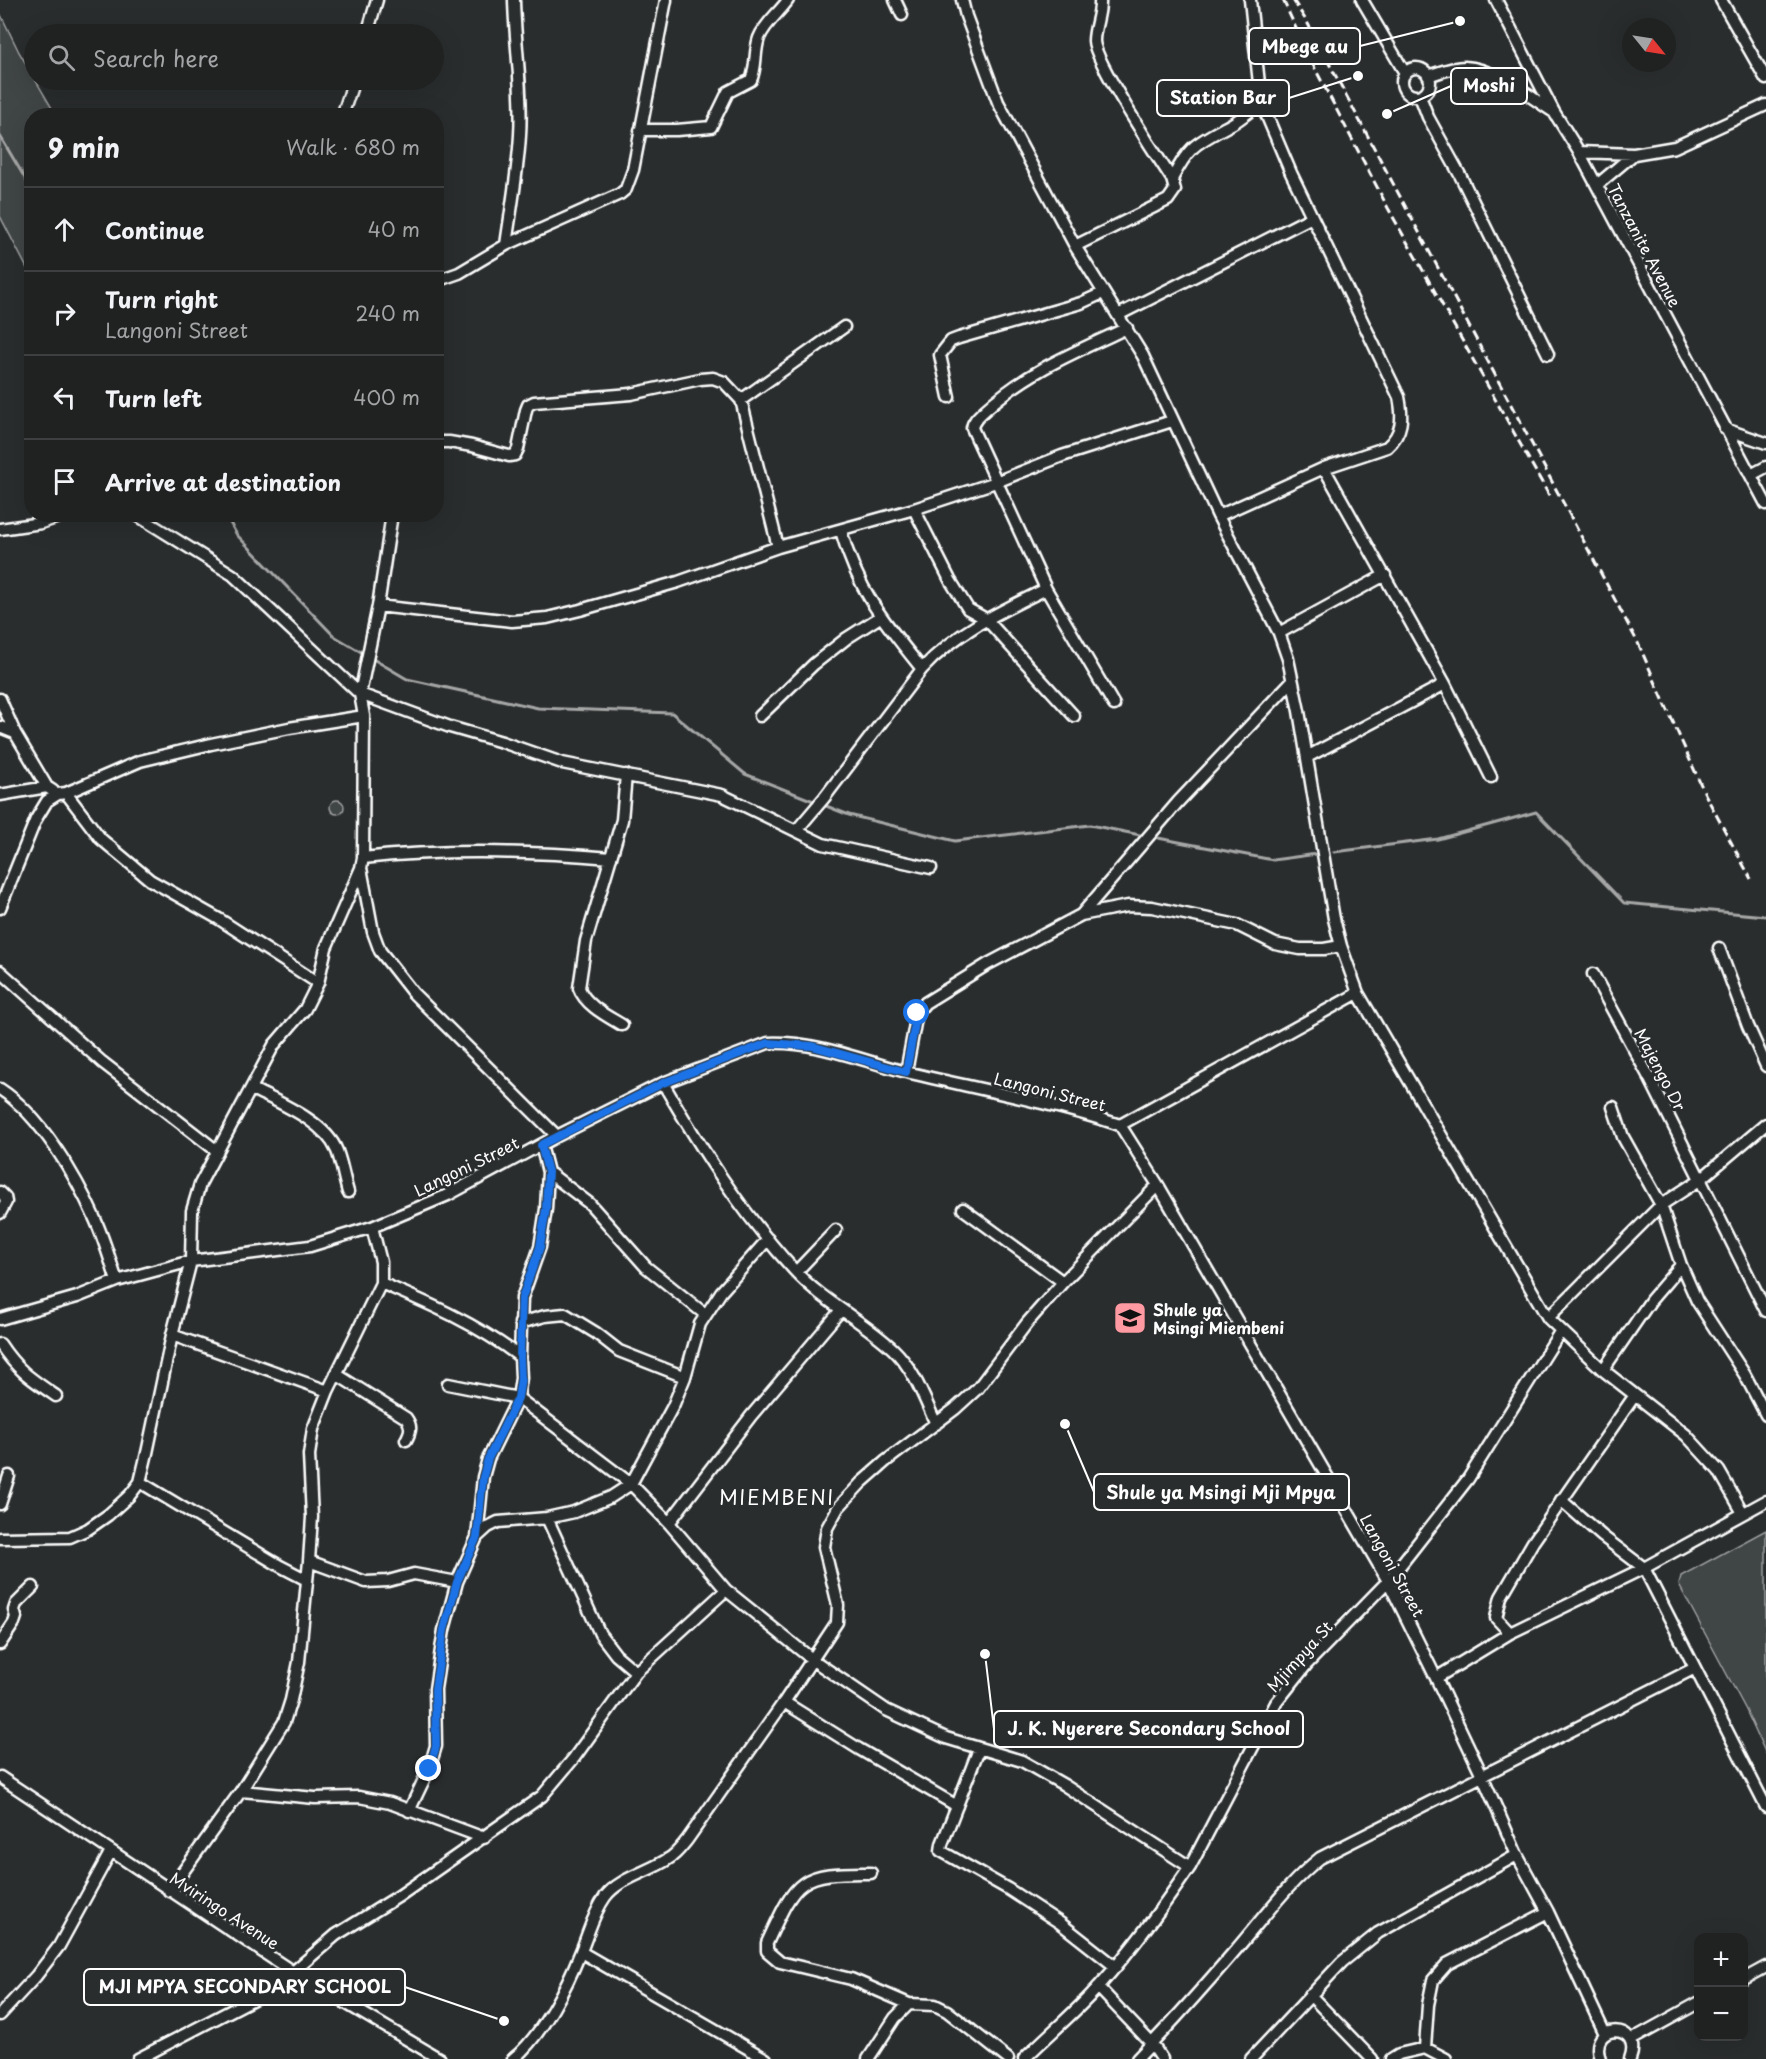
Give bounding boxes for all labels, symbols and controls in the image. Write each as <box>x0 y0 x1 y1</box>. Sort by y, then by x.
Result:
north arrow <box>1622 18 1676 72</box>
search box <box>24 24 444 90</box>
callout: Mbege au <box>1249 28 1360 64</box>
text: Mbege au <box>1262 32 1348 59</box>
icon: search <box>45 41 78 74</box>
text: Search here <box>93 41 219 74</box>
callout: Moshi <box>1451 68 1527 104</box>
text: Moshi <box>1463 71 1515 98</box>
callout: Station Bar <box>1157 80 1289 116</box>
text: Station Bar <box>1170 83 1277 110</box>
text: 9 min <box>48 128 120 167</box>
text: Walk · 680 m <box>286 132 420 162</box>
street label: Tanzanite Avenue <box>1602 179 1688 311</box>
icon: ahead <box>48 213 81 246</box>
text: Continue <box>105 213 204 246</box>
text: 40 m <box>368 214 420 244</box>
text: Turn right <box>105 282 218 315</box>
icon: right <box>48 297 81 330</box>
text: 240 m <box>355 298 420 328</box>
text: Langoni Street <box>105 315 248 345</box>
icon: left <box>48 381 81 414</box>
text: Turn left <box>105 381 202 414</box>
text: 400 m <box>353 382 420 412</box>
icon: arrive <box>48 465 81 498</box>
text: Arrive at destination <box>105 465 341 498</box>
route start <box>903 999 929 1025</box>
street label: Majengo Dr <box>1629 1024 1693 1115</box>
street label: Langoni Street <box>992 1066 1109 1117</box>
street label: Langoni Street <box>409 1130 523 1202</box>
place label: Shule ya Msingi Miembeni <box>1153 1297 1284 1339</box>
school or university icon: Shule ya Msingi Miembeni <box>1112 1300 1148 1336</box>
callout: Shule ya Msingi Mji Mpya <box>1094 1474 1349 1510</box>
text: Shule ya Msingi Mji Mpya <box>1106 1478 1336 1505</box>
district label: MIEMBENI <box>719 1482 835 1512</box>
street label: Langoni Street <box>1355 1509 1431 1621</box>
street label: Mjimpya St <box>1261 1615 1337 1697</box>
callout: J. K. Nyerere Secondary School <box>994 1711 1303 1747</box>
text: J. K. Nyerere Secondary School <box>1008 1714 1290 1741</box>
route end <box>415 1755 441 1781</box>
street label: Mviringo Avenue <box>166 1866 285 1955</box>
map controls <box>1694 1933 1748 2041</box>
button: + <box>1694 1933 1748 1987</box>
callout: MJI MPYA SECONDARY SCHOOL <box>84 1969 405 2005</box>
text: MJI MPYA SECONDARY SCHOOL <box>99 1972 391 1999</box>
button: − <box>1694 1987 1748 2041</box>

